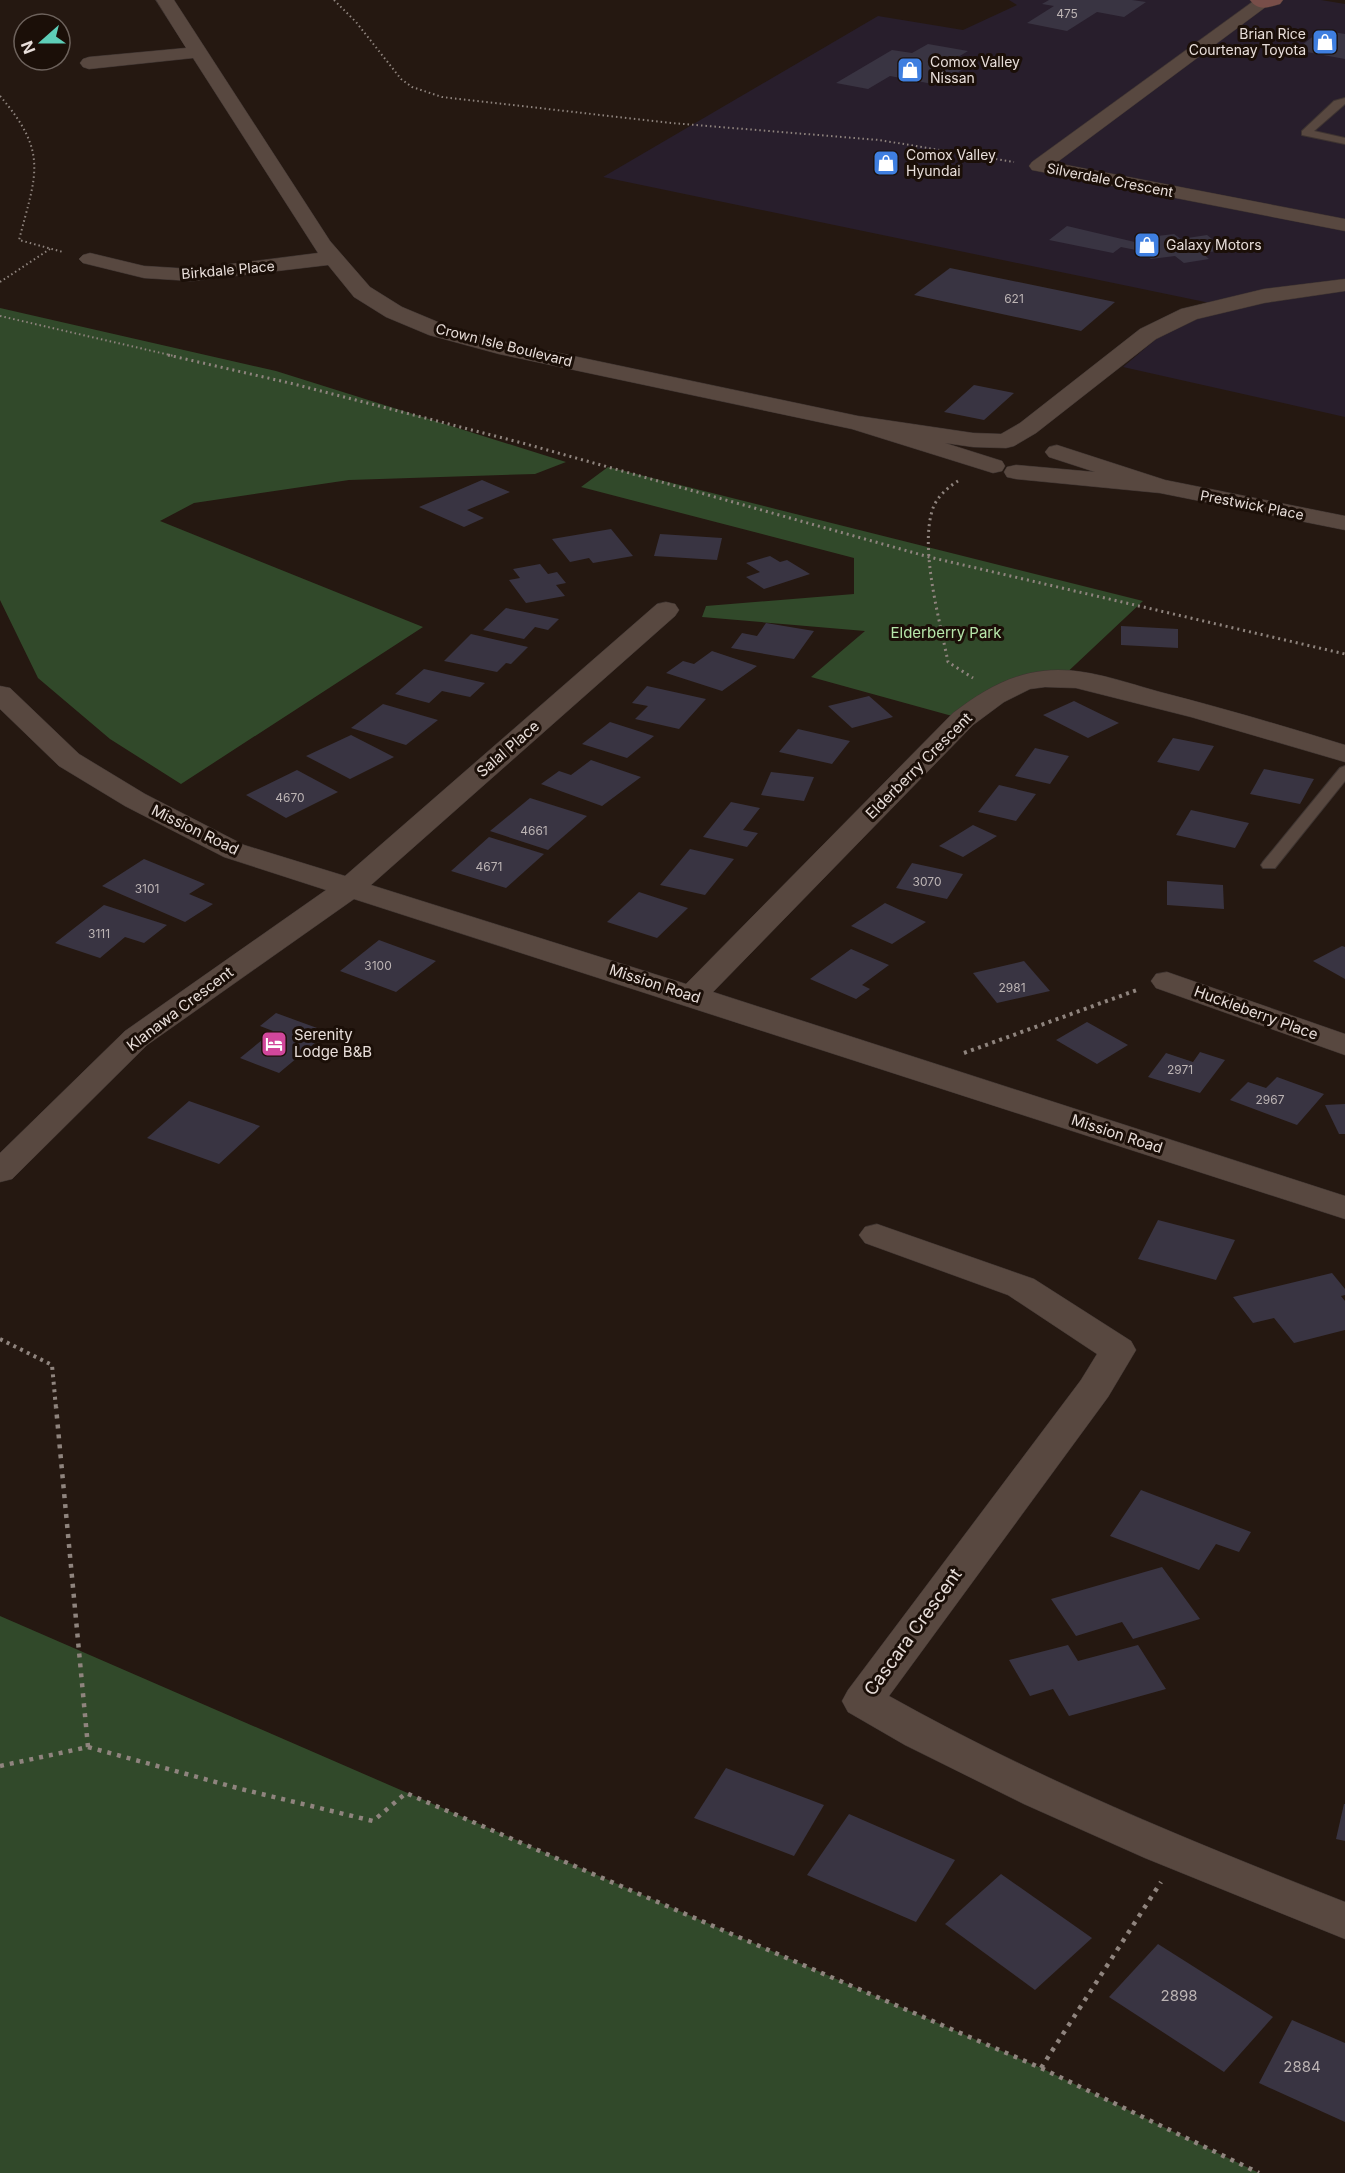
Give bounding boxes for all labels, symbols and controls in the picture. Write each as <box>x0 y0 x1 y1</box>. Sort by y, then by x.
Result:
house number: 475 <box>1056 6 1078 21</box>
north arrow <box>12 12 72 72</box>
place label: Brian Rice Courtenay Toyota <box>1189 25 1306 58</box>
shop icon: Brian Rice Courtenay Toyota <box>1310 27 1340 57</box>
text: N <box>16 38 40 57</box>
place label: Comox Valley Nissan <box>930 53 1020 86</box>
shop icon: Comox Valley Nissan <box>895 55 925 85</box>
place label: Comox Valley Hyundai <box>906 146 996 179</box>
shop icon: Comox Valley Hyundai <box>871 148 901 178</box>
street label: Silverdale Crescent <box>1045 159 1175 200</box>
shop icon: Galaxy Motors <box>1132 230 1162 260</box>
place label: Galaxy Motors <box>1166 236 1262 253</box>
street label: Birkdale Place <box>181 257 275 282</box>
house number: 621 <box>1004 291 1024 306</box>
street label: Crown Isle Boulevard <box>434 319 574 370</box>
street label: Prestwick Place <box>1199 486 1305 523</box>
park label: Elderberry Park <box>891 623 1002 642</box>
street label: Elderberry Crescent <box>861 708 976 823</box>
street label: Salal Place <box>472 716 543 781</box>
house number: 4670 <box>275 790 305 805</box>
street label: Mission Road <box>148 800 242 859</box>
house number: 4661 <box>520 823 548 838</box>
house number: 4671 <box>476 859 502 874</box>
house number: 3070 <box>913 874 941 889</box>
house number: 3101 <box>135 881 159 896</box>
house number: 3111 <box>88 926 110 941</box>
house number: 3100 <box>364 958 392 973</box>
street label: Mission Road <box>607 960 703 1007</box>
street label: Klanawa Crescent <box>123 962 237 1055</box>
house number: 2981 <box>998 980 1026 995</box>
street label: Huckleberry Place <box>1192 981 1321 1044</box>
place label: Serenity Lodge B&B <box>294 1025 372 1061</box>
hotel icon: Serenity Lodge B&B <box>259 1029 289 1059</box>
house number: 2971 <box>1167 1062 1193 1077</box>
house number: 2967 <box>1256 1092 1285 1107</box>
street label: Mission Road <box>1069 1110 1165 1157</box>
street label: Cascara Crescent <box>859 1564 966 1699</box>
house number: 2898 <box>1160 1986 1198 2005</box>
house number: 2884 <box>1283 2057 1321 2076</box>

